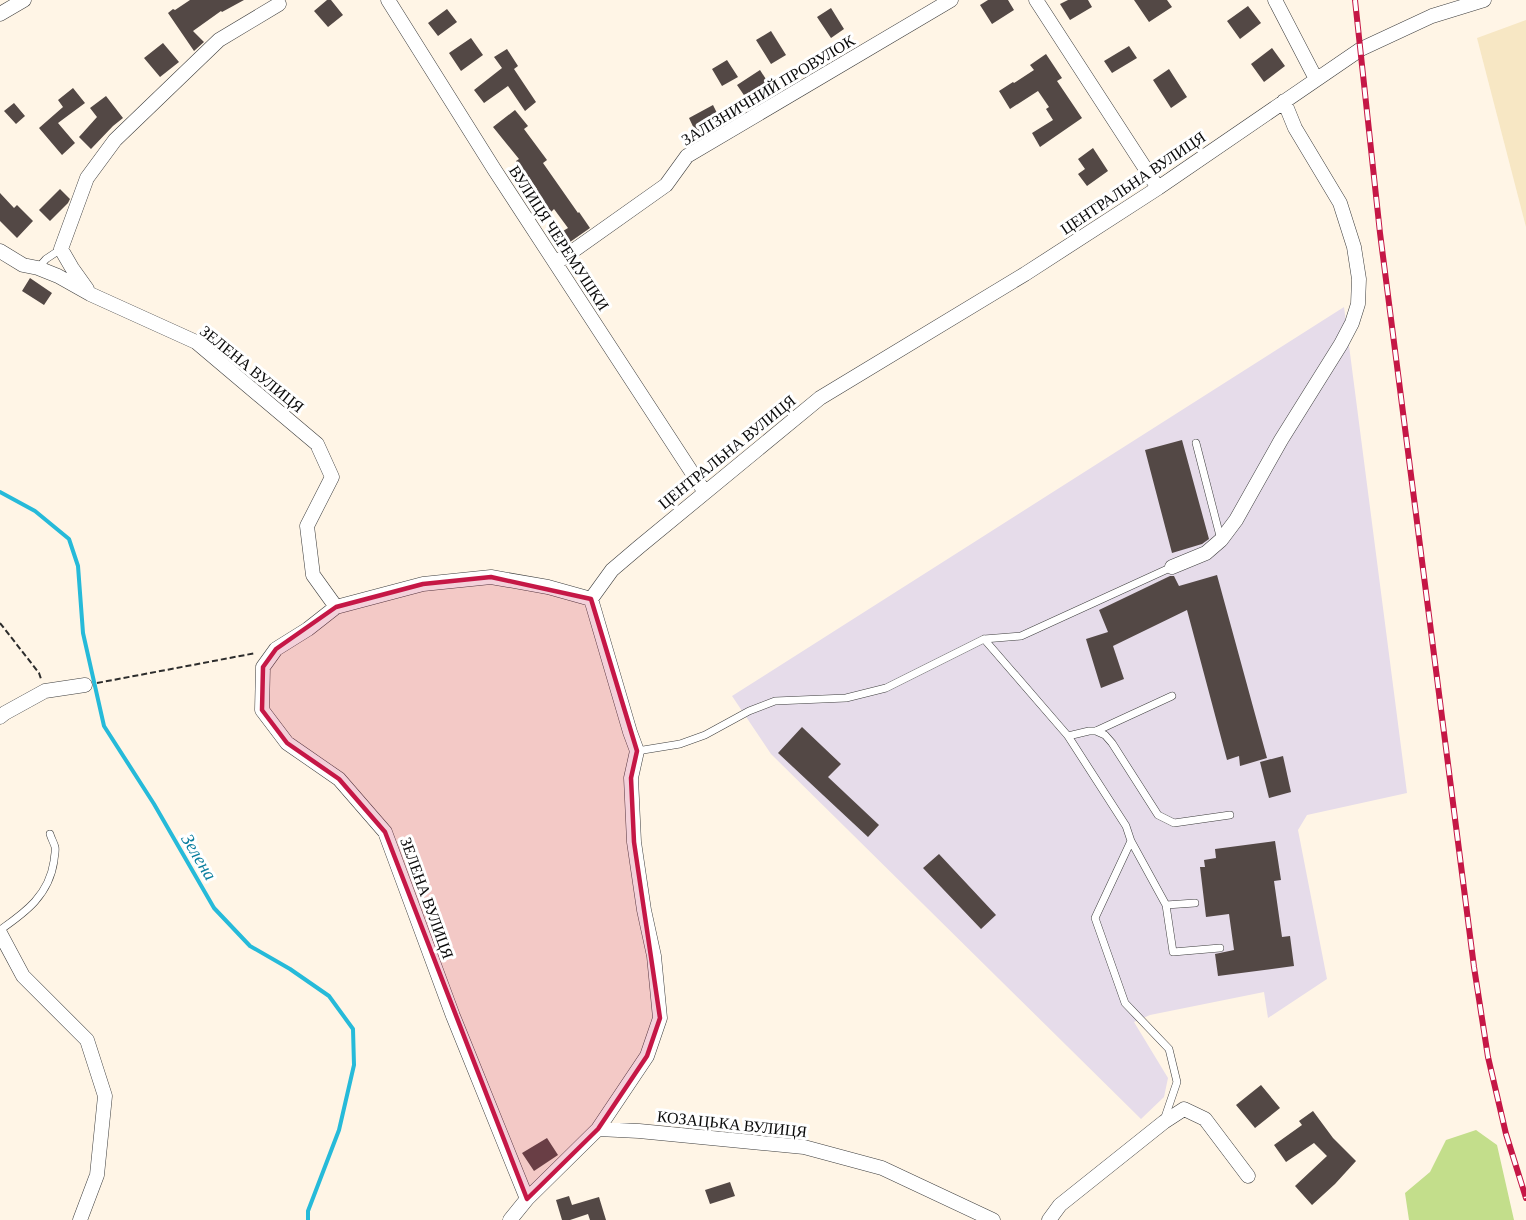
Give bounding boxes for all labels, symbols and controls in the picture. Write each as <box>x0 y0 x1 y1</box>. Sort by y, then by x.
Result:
street label: ЗАЛІЗНИЧНИЙ ПРОВУЛОК <box>678 30 858 149</box>
street label: ЦЕНТРАЛЬНА ВУЛИЦЯ <box>1057 128 1209 239</box>
street label: ВУЛИЦЯ ЧЕРЕМУШКИ <box>505 162 612 315</box>
street label: ЗЕЛЕНА ВУЛИЦЯ <box>196 322 307 417</box>
street label: ЦЕНТРАЛЬНА ВУЛИЦЯ <box>655 391 800 513</box>
water label: Зелена <box>177 830 221 884</box>
street label: ЗЕЛЕНА ВУЛИЦЯ <box>396 835 457 962</box>
street label: КОЗАЦЬКА ВУЛИЦЯ <box>656 1108 808 1141</box>

